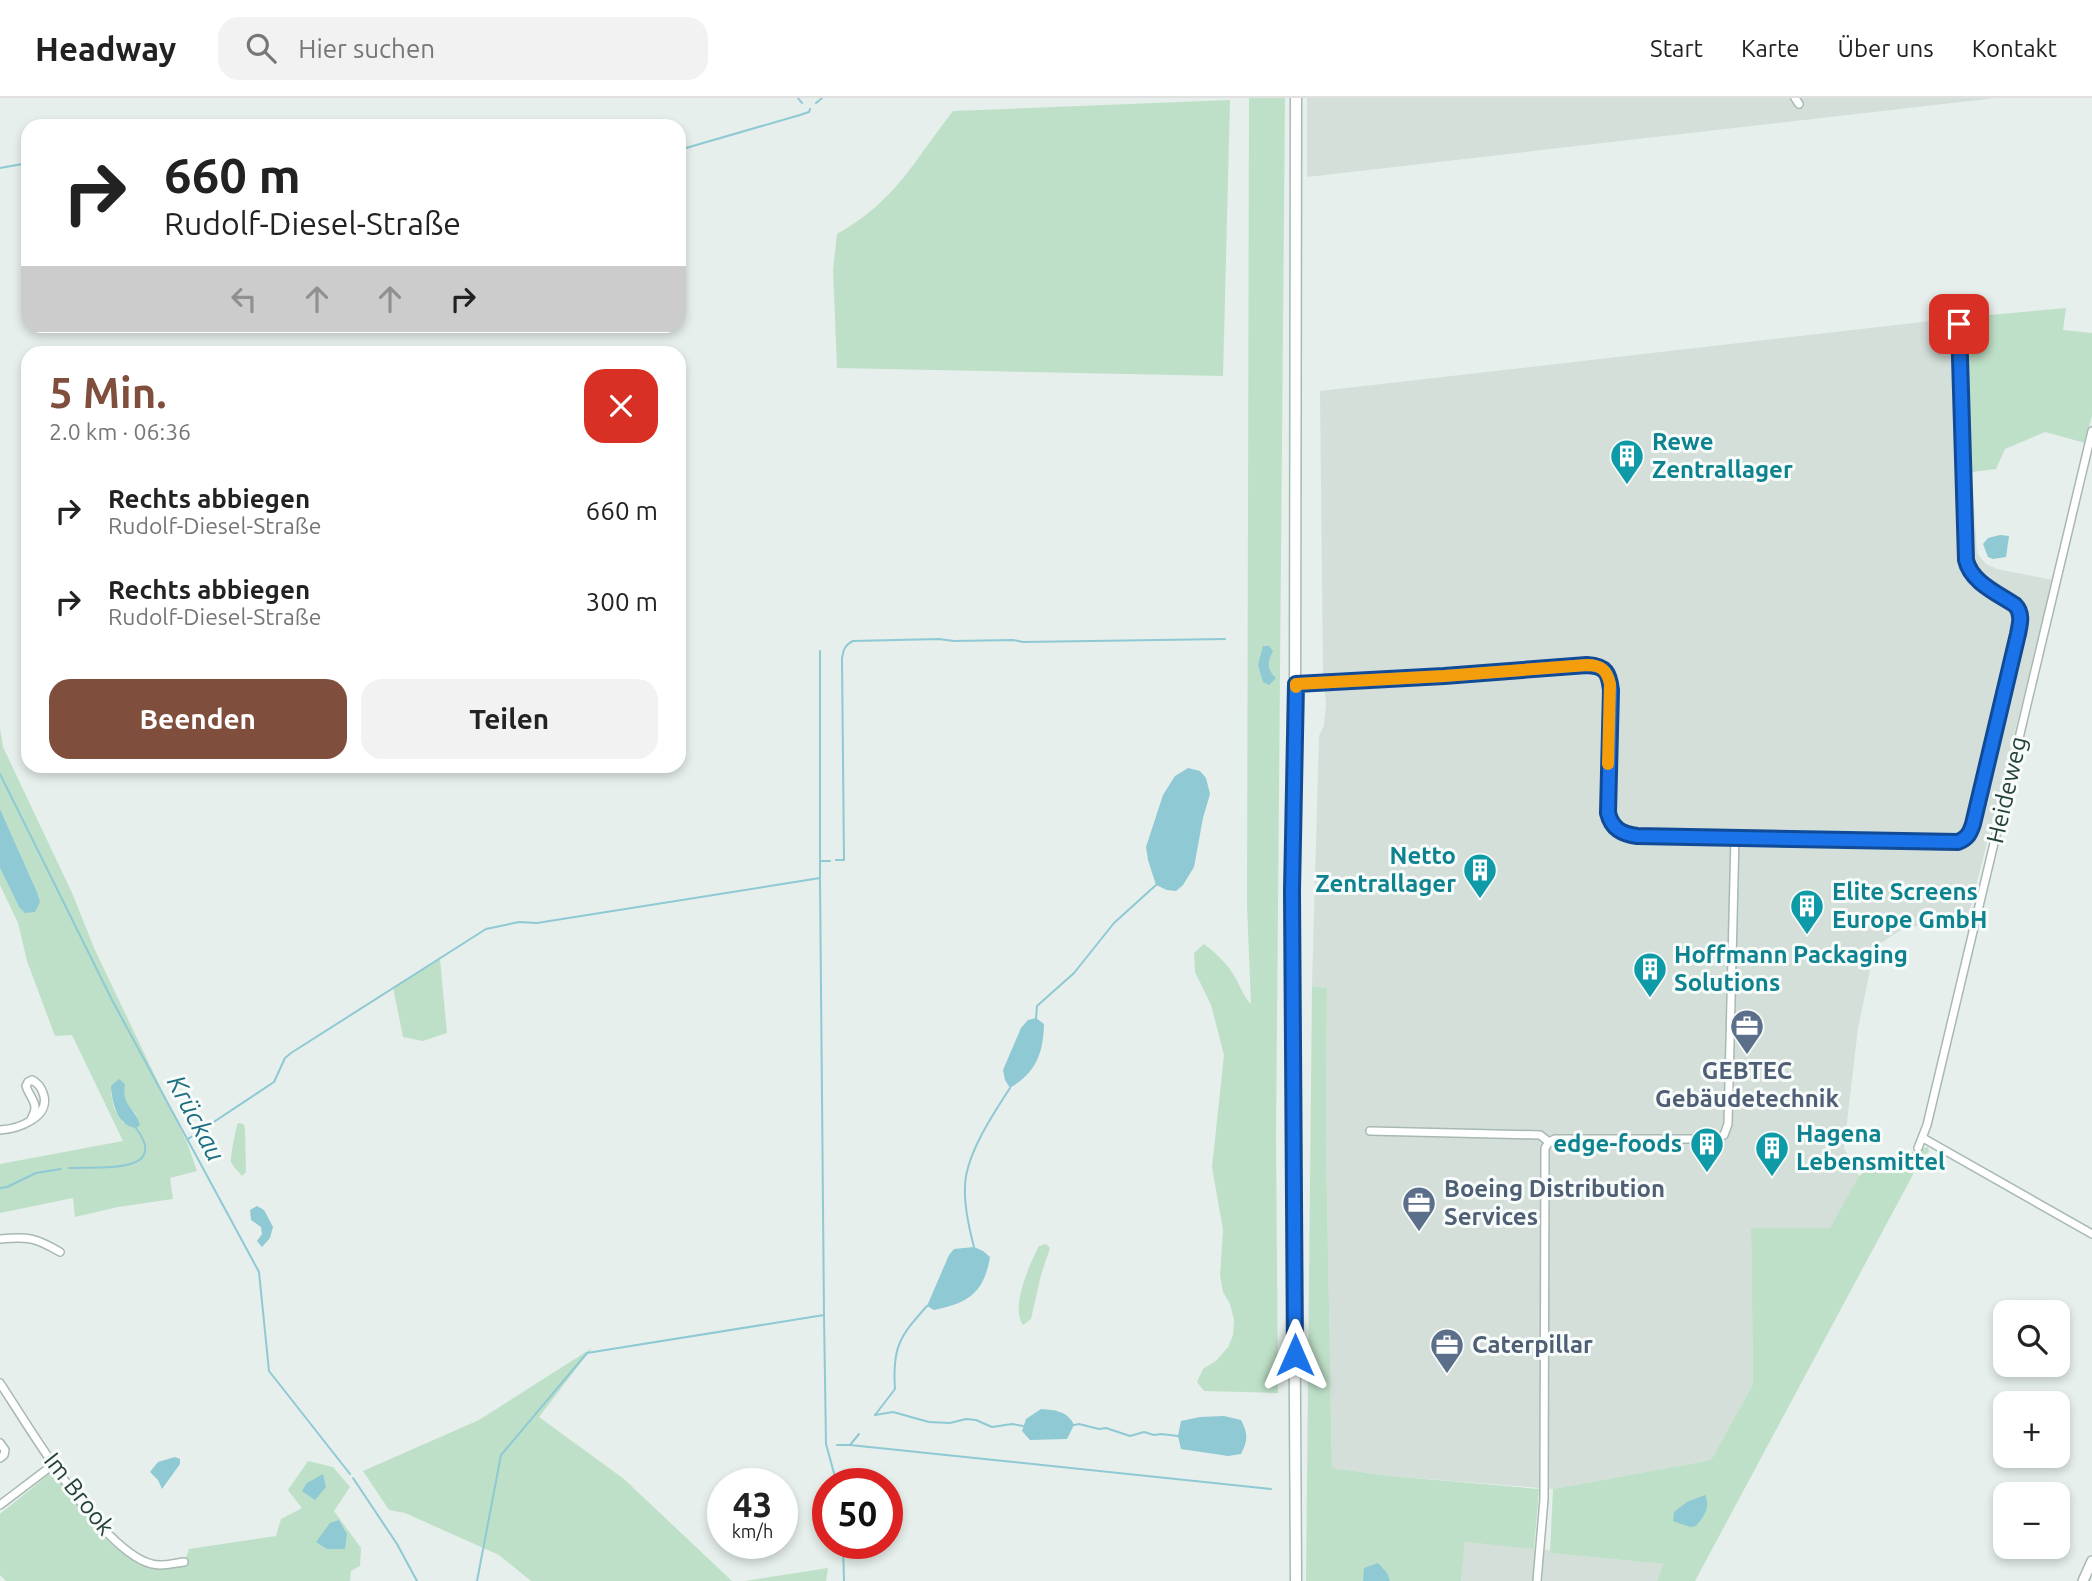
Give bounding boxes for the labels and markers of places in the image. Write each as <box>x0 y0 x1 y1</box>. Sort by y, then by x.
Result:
pin <box>1929 294 1989 354</box>
place label: Rewe Zentrallager <box>1652 428 1793 483</box>
building icon: Rewe Zentrallager <box>1608 437 1646 486</box>
place label: Netto Zentrallager <box>1315 842 1456 897</box>
building icon: Netto Zentrallager <box>1461 851 1499 900</box>
place label: Elite Screens Europe GmbH <box>1832 878 1987 933</box>
building icon: Elite Screens Europe GmbH <box>1788 887 1826 936</box>
place label: Hoffmann Packaging Solutions <box>1674 941 1908 996</box>
building icon: Hoffmann Packaging Solutions <box>1631 950 1669 999</box>
office icon: GEBTEC Gebäudetechnik <box>1728 1007 1766 1056</box>
place label: GEBTEC Gebäudetechnik <box>1655 1057 1839 1112</box>
place label: Hagena Lebensmittel <box>1796 1120 1945 1175</box>
building icon: edge-foods <box>1688 1125 1726 1174</box>
building icon: Hagena Lebensmittel <box>1753 1129 1791 1178</box>
place label: edge-foods <box>1553 1130 1682 1157</box>
place label: Boeing Distribution Services <box>1444 1175 1665 1230</box>
office icon: Boeing Distribution Services <box>1400 1184 1438 1233</box>
office icon: Caterpillar <box>1428 1326 1466 1375</box>
place label: Caterpillar <box>1472 1331 1593 1358</box>

